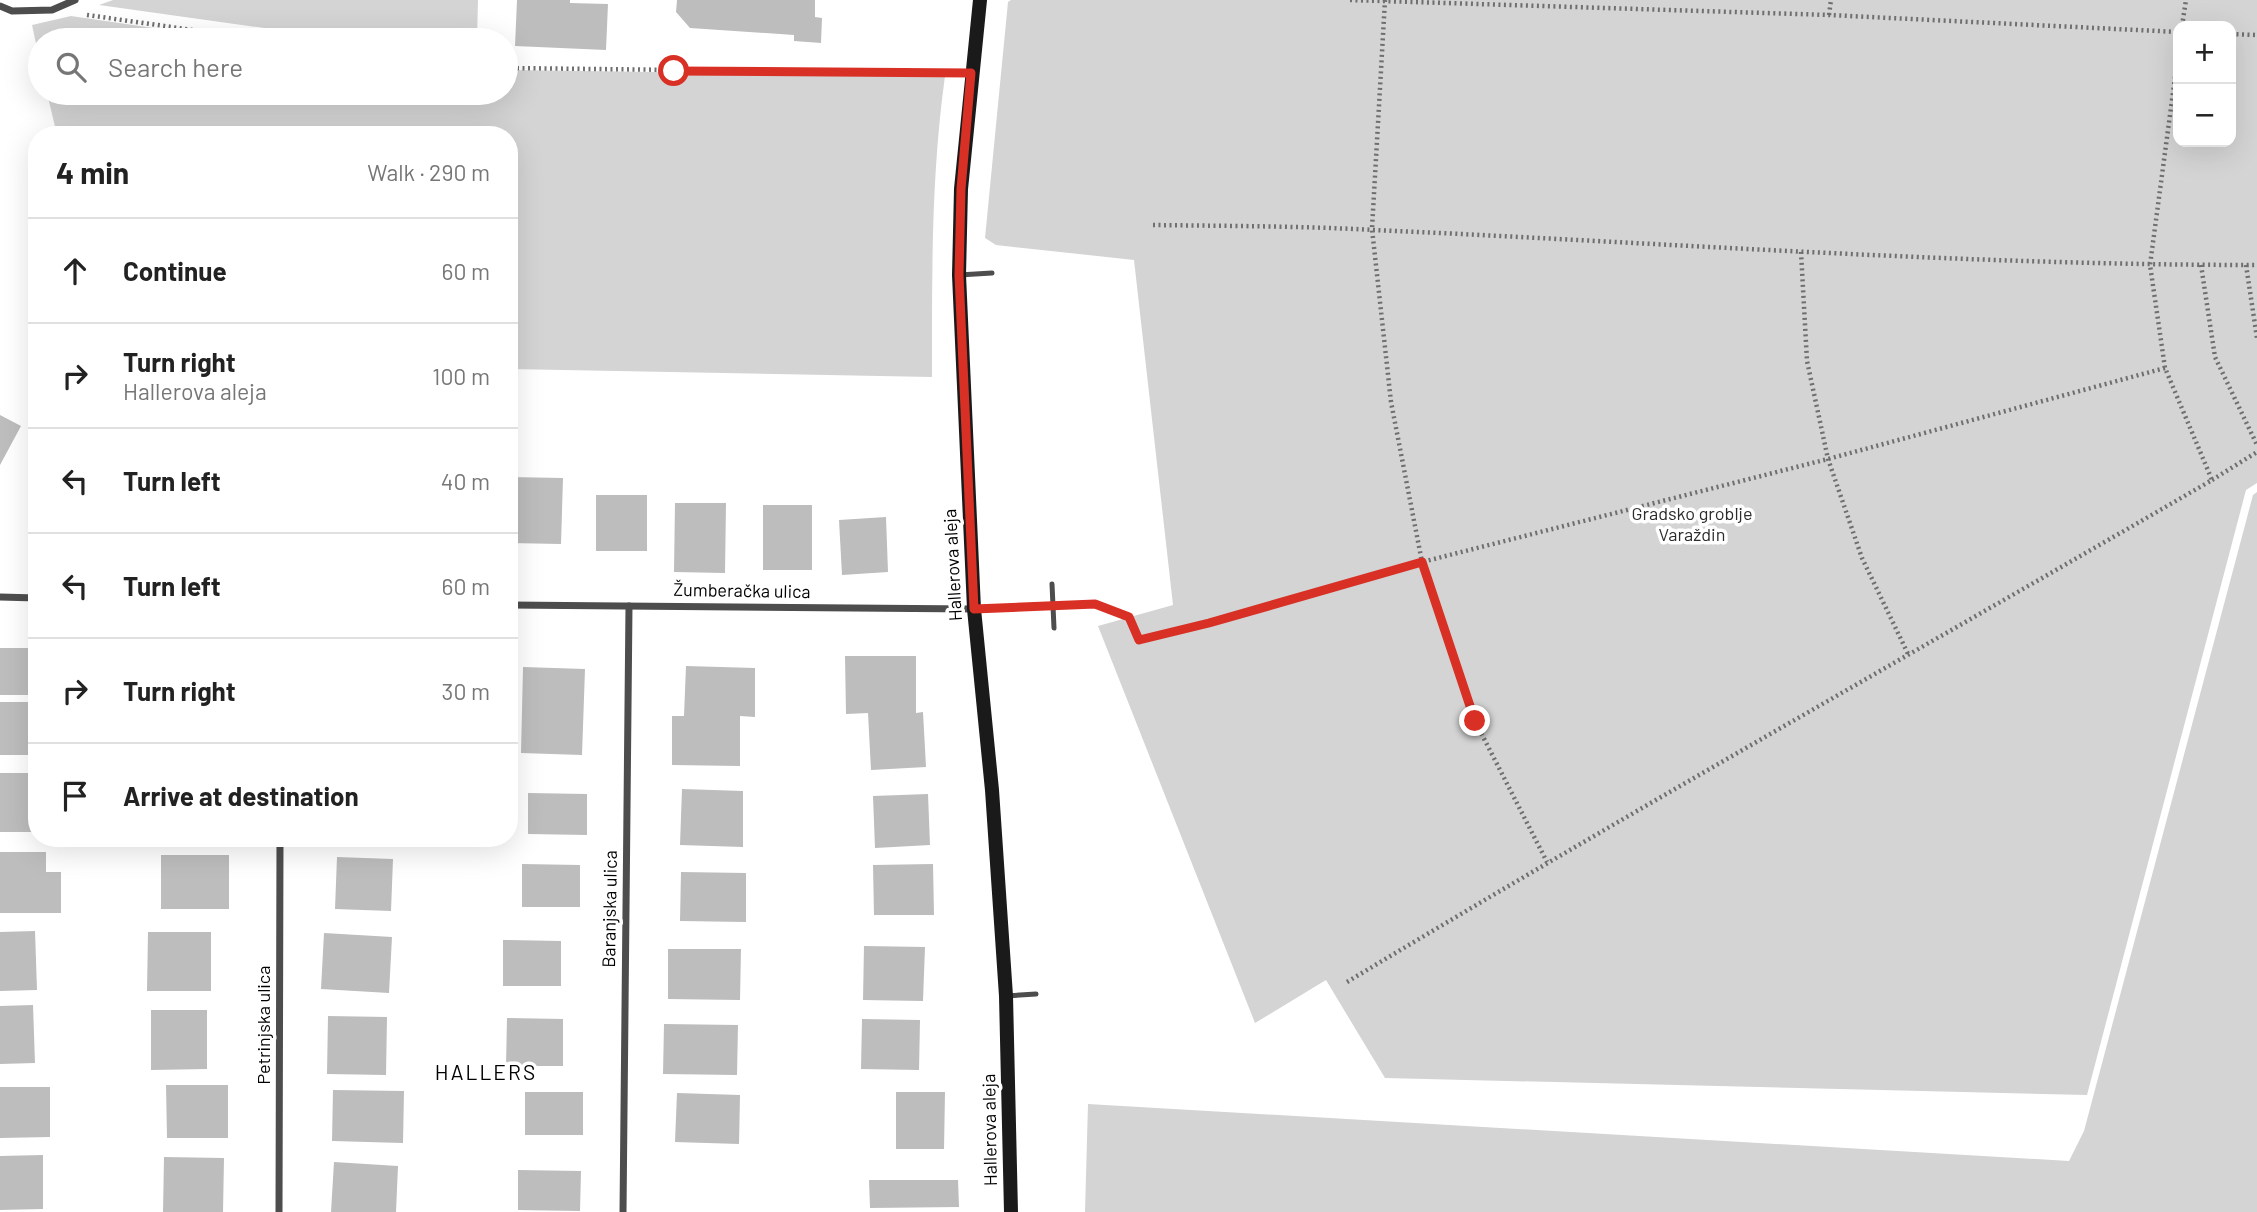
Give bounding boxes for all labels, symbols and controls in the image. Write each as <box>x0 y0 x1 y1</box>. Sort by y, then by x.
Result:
map controls <box>2173 21 2236 147</box>
button: + <box>2173 21 2236 84</box>
search box <box>28 28 518 105</box>
icon: search <box>52 48 90 86</box>
text: Search here <box>108 51 243 82</box>
route start <box>658 55 689 86</box>
button: − <box>2173 84 2236 147</box>
text: 4 min <box>56 154 129 190</box>
text: Walk · 290 m <box>367 158 490 186</box>
icon: ahead <box>56 252 94 290</box>
text: Continue <box>123 255 227 286</box>
text: 60 m <box>442 257 490 285</box>
text: Turn right <box>123 346 236 377</box>
icon: right <box>56 357 94 395</box>
text: 100 m <box>432 362 490 390</box>
text: Hallerova aleja <box>123 377 267 405</box>
icon: left <box>56 462 94 500</box>
text: Turn left <box>123 465 221 496</box>
text: 40 m <box>441 467 490 495</box>
park label: Gradsko groblje Varaždin <box>1631 502 1753 545</box>
street label: Hallerova aleja <box>938 508 966 622</box>
icon: left <box>56 567 94 605</box>
text: Turn left <box>123 570 221 601</box>
text: 60 m <box>442 572 490 600</box>
street label: Žumberačka ulica <box>673 578 811 602</box>
icon: right <box>56 672 94 710</box>
text: Turn right <box>123 675 236 706</box>
text: 30 m <box>442 677 490 705</box>
route end <box>1459 705 1490 736</box>
icon: arrive <box>56 777 94 815</box>
text: Arrive at destination <box>123 780 359 811</box>
street label: Baranjska ulica <box>597 850 621 968</box>
street label: Petrinjska ulica <box>252 966 274 1084</box>
district label: HALLERS <box>435 1059 537 1084</box>
street label: Hallerova aleja <box>977 1074 1001 1186</box>

